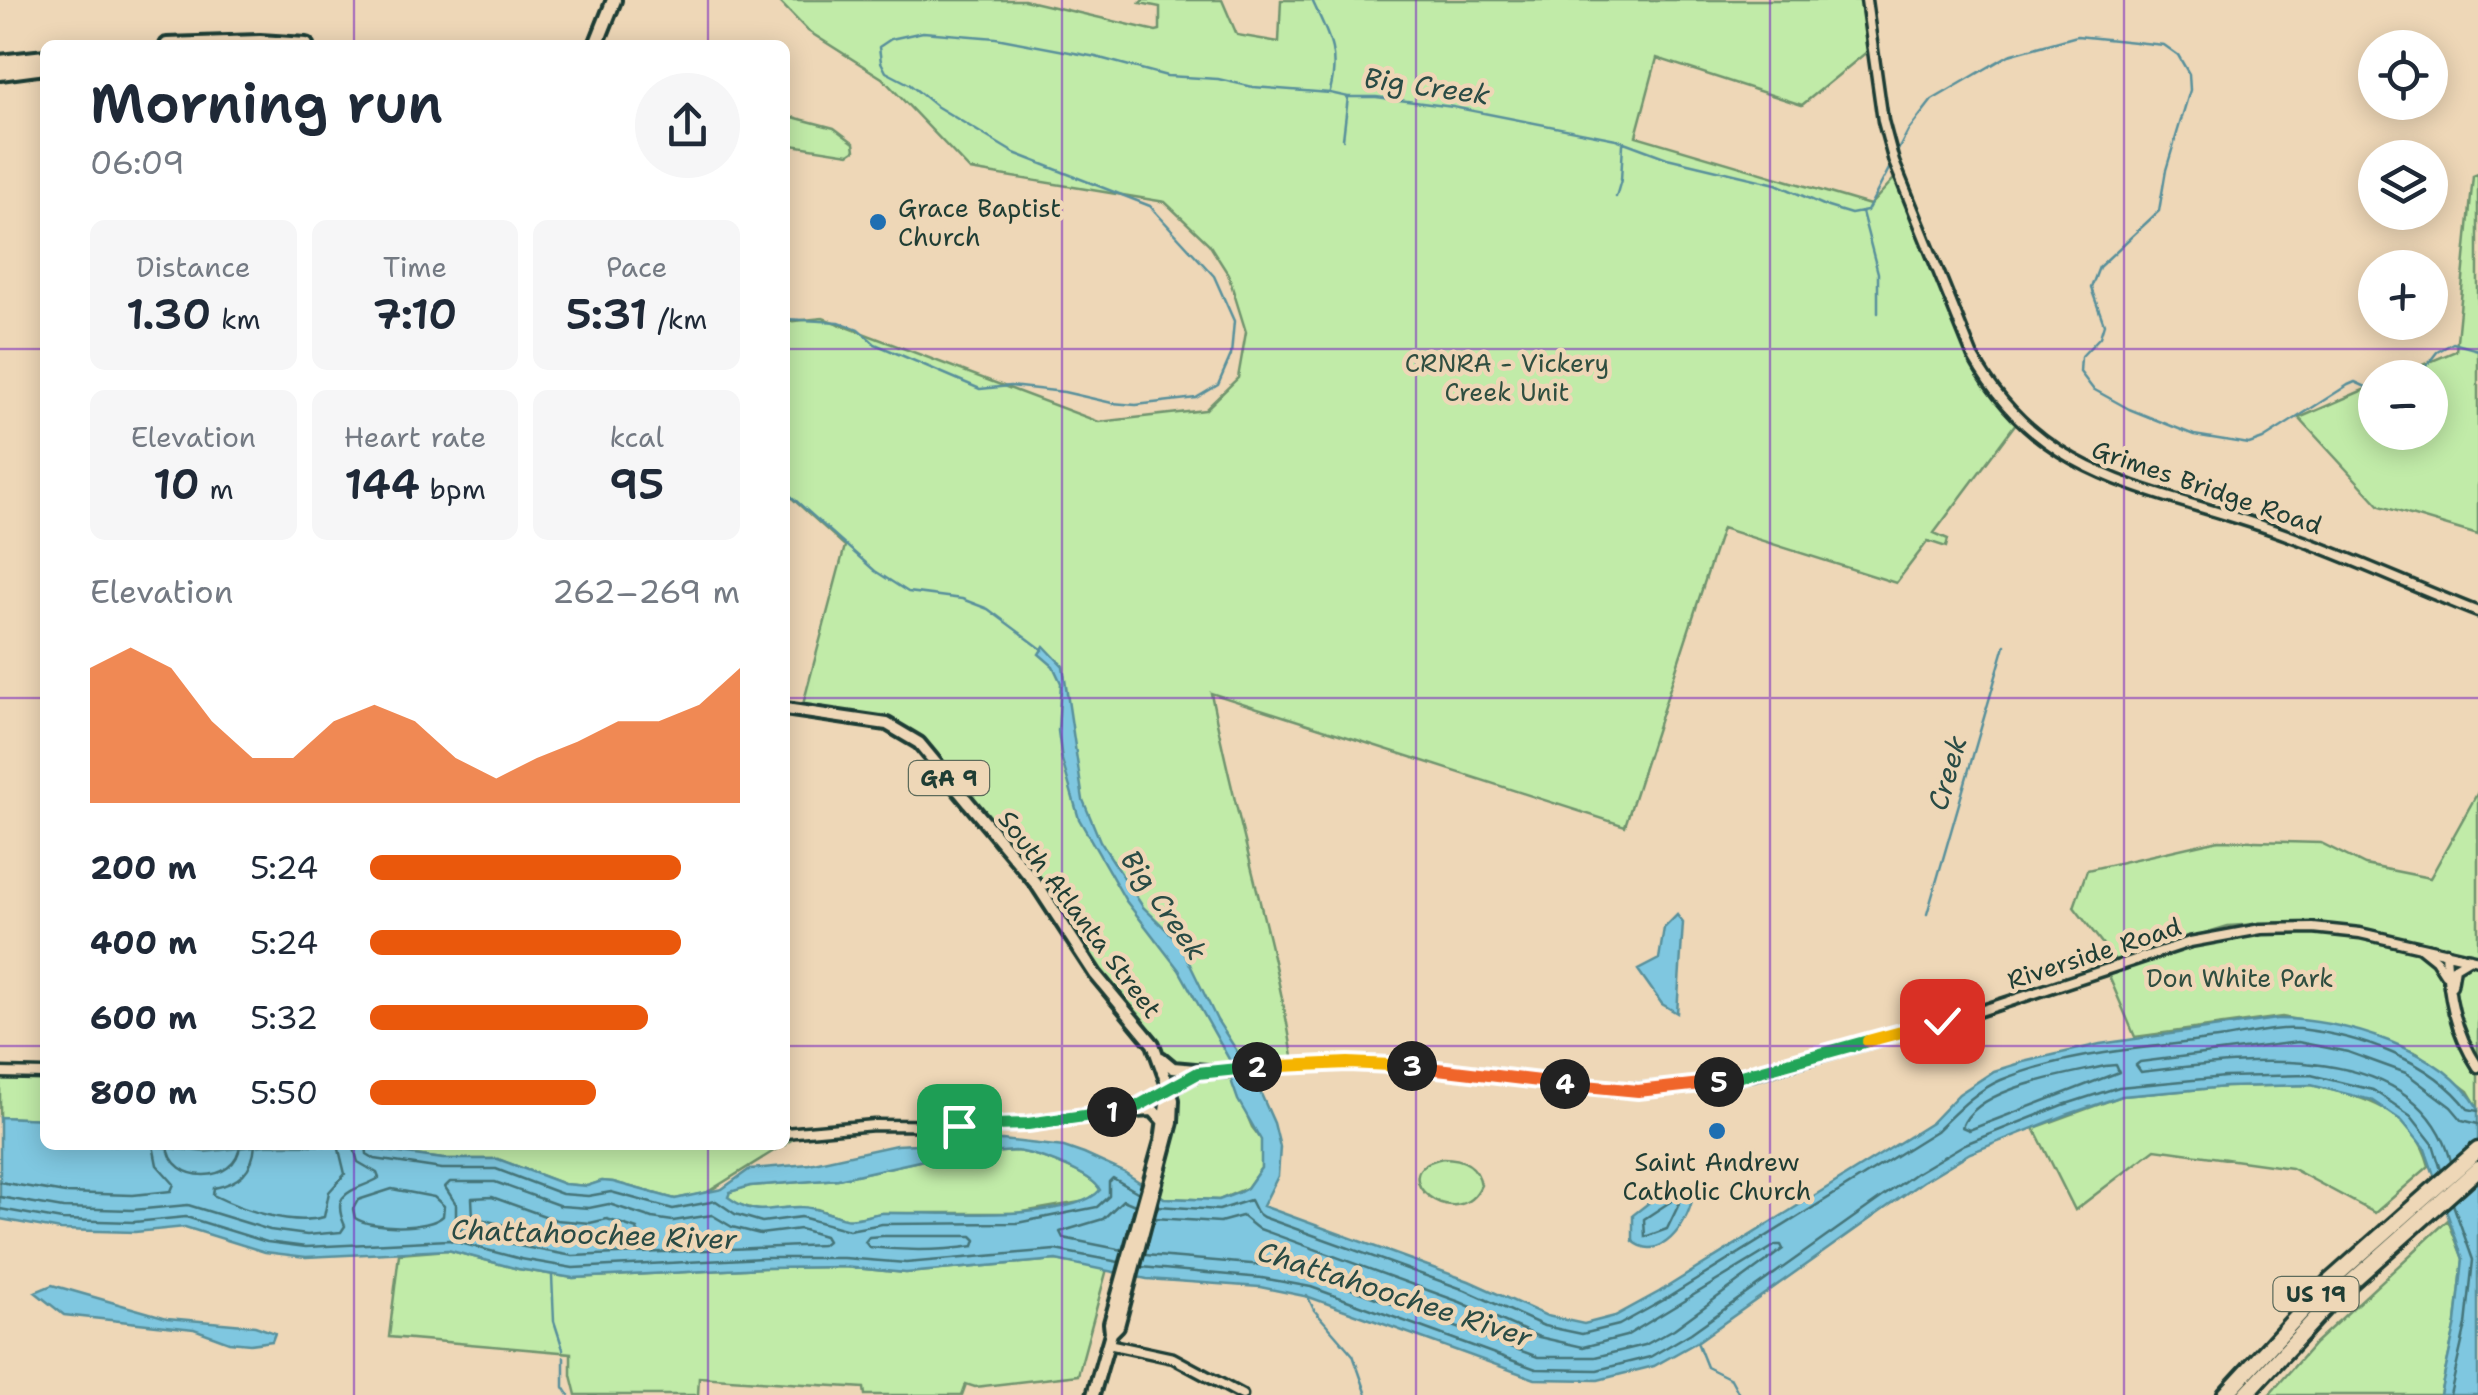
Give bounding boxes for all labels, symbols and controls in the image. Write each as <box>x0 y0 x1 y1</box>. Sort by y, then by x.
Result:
map controls <box>2358 30 2448 450</box>
button: locate <box>2358 30 2448 120</box>
water label: Big Creek <box>1361 58 1493 114</box>
text: Morning run <box>90 66 443 140</box>
button: share <box>635 73 740 178</box>
button: layers <box>2358 140 2448 230</box>
text: 06:09 <box>90 141 185 184</box>
place label: Grace Baptist Church <box>898 191 1061 254</box>
marker: Grace Baptist Church <box>867 211 889 233</box>
text: Distance <box>136 248 251 286</box>
text: Time <box>383 248 447 286</box>
text: Pace <box>606 248 667 286</box>
button: + <box>2358 250 2448 340</box>
text: 1.30 <box>126 286 211 342</box>
text: 7:10 <box>372 286 458 342</box>
text: 5:31 <box>566 286 648 342</box>
text: km <box>211 300 261 338</box>
text: /km <box>648 300 708 338</box>
park label: CRNRA - Vickery Creek Unit <box>1405 346 1609 409</box>
button: − <box>2358 360 2448 450</box>
text: Elevation <box>131 418 256 456</box>
text: Heart rate <box>344 418 486 456</box>
text: kcal <box>609 418 664 456</box>
street label: Grimes Bridge Road <box>2087 432 2327 542</box>
text: 10 <box>153 456 200 512</box>
text: 144 <box>344 456 420 512</box>
text: 95 <box>609 456 664 512</box>
text: m <box>200 470 234 508</box>
text: bpm <box>420 470 486 508</box>
text: Elevation <box>90 570 233 613</box>
text: 262–269 m <box>552 570 740 613</box>
water label: Creek <box>1918 731 1976 815</box>
road number: GA 9 <box>909 761 989 795</box>
street label: South Atlanta Street <box>990 803 1170 1025</box>
water label: Big Creek <box>1112 842 1216 968</box>
text: 200 m <box>90 846 197 889</box>
text: 5:24 <box>250 846 318 889</box>
street label: Riverside Road <box>2003 909 2186 997</box>
text: 400 m <box>90 921 197 964</box>
text: 5:24 <box>250 921 318 964</box>
park label: Don White Park <box>2146 961 2334 995</box>
pin <box>1900 979 1985 1064</box>
icon: check <box>1915 994 1970 1049</box>
text: 600 m <box>90 996 197 1039</box>
text: 5:32 <box>250 996 318 1039</box>
pin: 3 <box>1387 1041 1437 1091</box>
pin: 2 <box>1232 1042 1282 1092</box>
text: 3 <box>1402 1047 1422 1085</box>
text: 2 <box>1247 1048 1267 1086</box>
pin: 5 <box>1694 1057 1744 1107</box>
pin: 4 <box>1540 1059 1590 1109</box>
text: 5 <box>1710 1063 1728 1101</box>
text: 4 <box>1555 1065 1575 1103</box>
text: 800 m <box>90 1071 197 1114</box>
text: 5:50 <box>250 1071 318 1114</box>
pin <box>917 1084 1002 1169</box>
pin: 1 <box>1087 1087 1137 1137</box>
text: 1 <box>1106 1093 1118 1131</box>
icon: arrive <box>932 1099 987 1154</box>
marker: Saint Andrew Catholic Church <box>1706 1120 1728 1142</box>
place label: Saint Andrew Catholic Church <box>1623 1145 1811 1208</box>
water label: Chattahoochee River <box>450 1210 739 1258</box>
water label: Chattahoochee River <box>1253 1232 1538 1357</box>
road number: US 19 <box>2274 1277 2358 1311</box>

